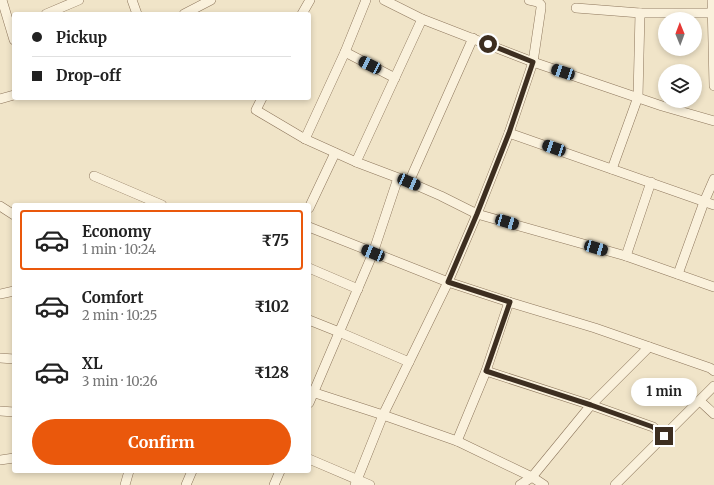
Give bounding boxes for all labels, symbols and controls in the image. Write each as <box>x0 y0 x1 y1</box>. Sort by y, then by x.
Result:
north arrow <box>658 12 702 56</box>
map controls <box>658 12 702 108</box>
text: Pickup <box>56 28 107 47</box>
route start <box>479 35 497 53</box>
car <box>357 54 383 76</box>
car <box>550 63 576 81</box>
button: layers <box>658 64 702 108</box>
text: Drop-off <box>56 66 121 85</box>
car <box>541 138 567 158</box>
car <box>396 172 422 192</box>
car <box>494 213 520 231</box>
icon: car <box>34 222 70 258</box>
text: Economy <box>82 222 151 241</box>
text: ₹75 <box>261 231 289 250</box>
car <box>583 239 609 257</box>
text: 1 min · 10:24 <box>82 241 156 258</box>
car <box>360 243 386 263</box>
icon: car <box>34 288 70 324</box>
text: Comfort <box>82 288 143 307</box>
text: ₹102 <box>254 297 289 316</box>
text: 2 min · 10:25 <box>82 307 157 324</box>
icon: car <box>34 354 70 390</box>
text: XL <box>82 354 103 373</box>
text: ₹128 <box>254 363 289 382</box>
text: 3 min · 10:26 <box>82 373 158 390</box>
callout: 1 min <box>631 378 697 406</box>
text: 1 min <box>646 383 682 400</box>
button: Confirm <box>32 419 291 465</box>
route end <box>655 427 673 445</box>

